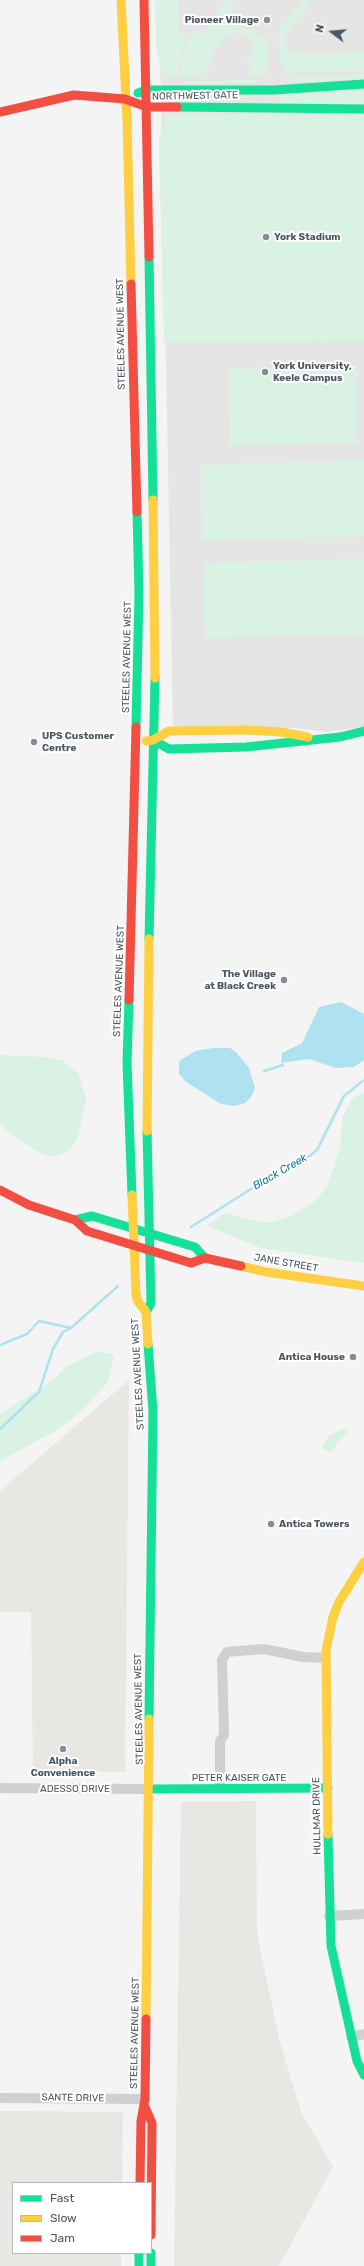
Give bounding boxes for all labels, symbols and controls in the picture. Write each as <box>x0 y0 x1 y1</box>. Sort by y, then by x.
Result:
north arrow <box>312 12 352 52</box>
place label: Pioneer Village <box>185 14 259 26</box>
marker: Pioneer Village <box>262 15 272 25</box>
text: N <box>313 23 327 34</box>
street label: NORTHWEST GATE <box>152 89 238 103</box>
place label: York Stadium <box>274 231 341 243</box>
marker: York Stadium <box>261 232 271 242</box>
street label: STEELES AVENUE WEST <box>114 278 128 390</box>
place label: York University, Keele Campus <box>273 360 352 384</box>
marker: York University, Keele Campus <box>260 367 270 377</box>
street label: STEELES AVENUE WEST <box>120 601 134 713</box>
place label: UPS Customer Centre <box>42 730 114 754</box>
marker: UPS Customer Centre <box>29 737 39 747</box>
street label: STEELES AVENUE WEST <box>111 925 127 1037</box>
place label: The Village at Black Creek <box>204 968 276 992</box>
marker: The Village at Black Creek <box>279 975 289 985</box>
water label: Black Creek <box>251 1151 309 1193</box>
street label: JANE STREET <box>253 1251 319 1275</box>
street label: STEELES AVENUE WEST <box>129 1318 147 1430</box>
place label: Antica House <box>279 1351 345 1363</box>
marker: Antica House <box>348 1352 358 1362</box>
place label: Antica Towers <box>279 1518 350 1530</box>
marker: Antica Towers <box>266 1519 276 1529</box>
street label: STEELES AVENUE WEST <box>132 1653 146 1765</box>
marker: Alpha Convenience <box>58 1744 68 1754</box>
place label: Alpha Convenience <box>31 1755 95 1778</box>
street label: PETER KAISER GATE <box>192 1772 286 1784</box>
street label: HULLMAR DRIVE <box>310 1777 324 1855</box>
street label: ADESSO DRIVE <box>40 1783 110 1795</box>
street label: STEELES AVENUE WEST <box>128 1977 142 2089</box>
street label: SANTE DRIVE <box>41 2091 105 2105</box>
legend <box>12 2182 152 2254</box>
text: Fast <box>50 2191 74 2205</box>
text: Slow <box>50 2211 77 2225</box>
text: Jam <box>50 2231 75 2245</box>

